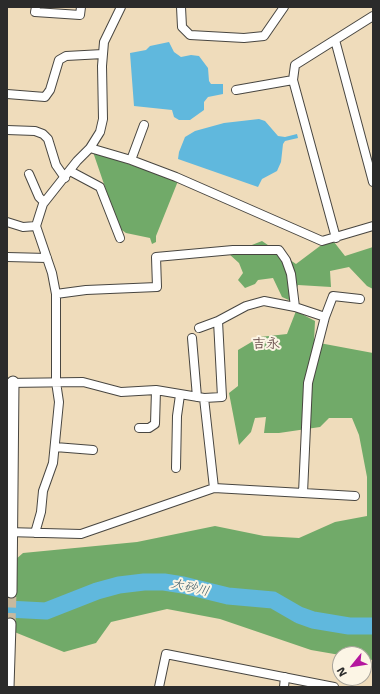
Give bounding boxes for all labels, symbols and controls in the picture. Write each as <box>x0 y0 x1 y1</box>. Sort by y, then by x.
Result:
district label: 吉永 <box>252 336 280 352</box>
water label: 大砂川 <box>169 576 211 600</box>
north arrow <box>332 646 372 686</box>
text: N <box>333 664 351 679</box>

